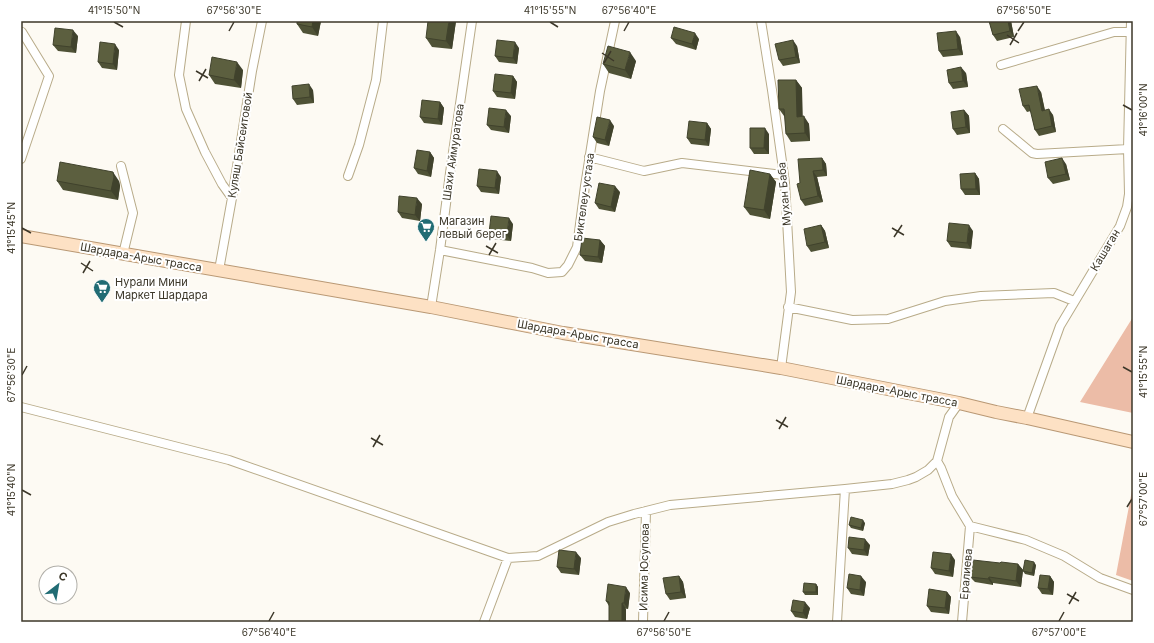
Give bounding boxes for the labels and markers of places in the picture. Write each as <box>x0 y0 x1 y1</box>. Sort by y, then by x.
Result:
place label: Магазин левый берег <box>439 214 507 241</box>
supermarket icon: Магазин левый берег <box>416 217 436 242</box>
place label: Нурали Мини Маркет Шардара <box>115 275 208 302</box>
supermarket icon: Нурали Мини Маркет Шардара <box>92 278 112 303</box>

